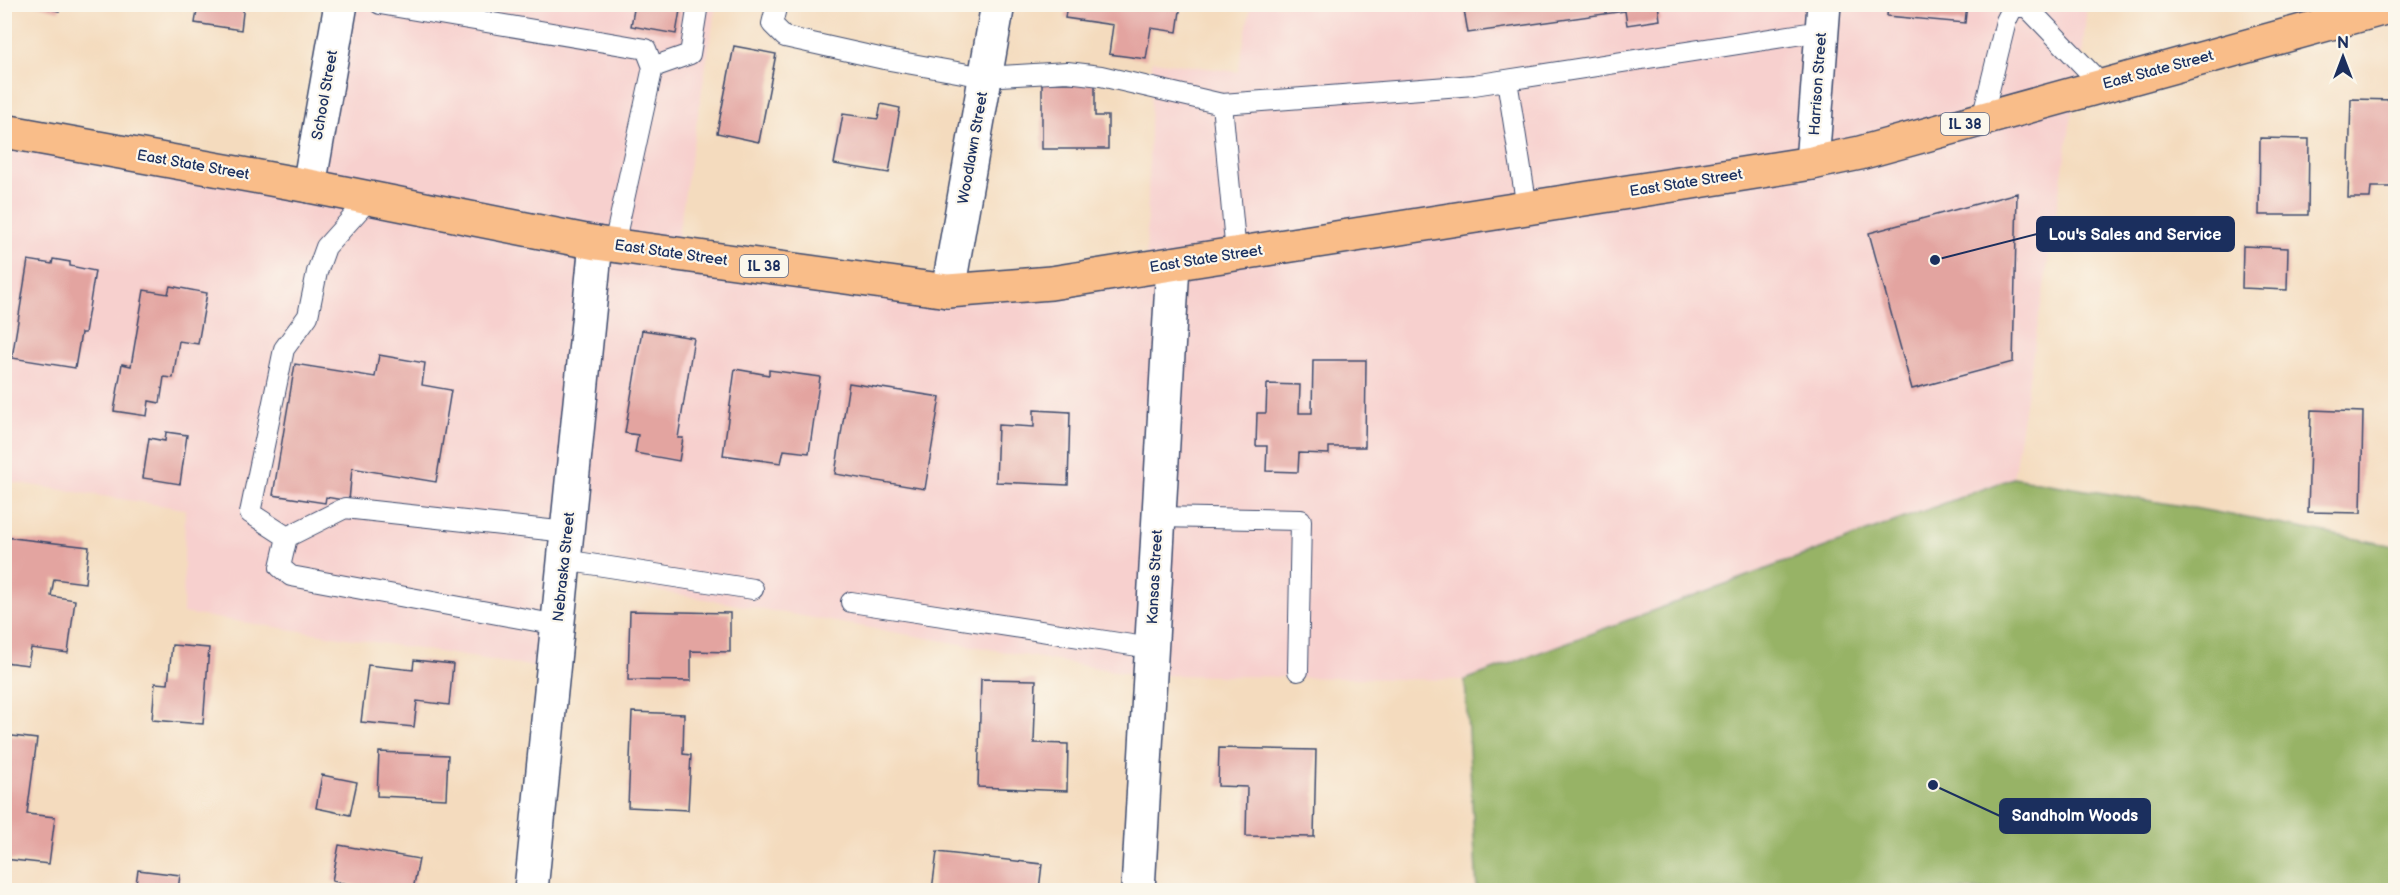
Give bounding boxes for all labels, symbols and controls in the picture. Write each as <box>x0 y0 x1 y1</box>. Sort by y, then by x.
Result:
north arrow <box>2313 27 2373 87</box>
street label: Harrison Street <box>1805 32 1831 136</box>
text: N <box>2337 34 2349 53</box>
street label: East State Street <box>2101 46 2216 94</box>
street label: School Street <box>308 48 342 141</box>
street label: Woodlawn Street <box>954 90 992 206</box>
road number: IL 38 <box>1941 113 1989 135</box>
street label: East State Street <box>135 146 251 184</box>
street label: East State Street <box>1628 165 1744 201</box>
callout: Lou's Sales and Service <box>2037 217 2234 251</box>
text: Lou's Sales and Service <box>2048 226 2222 245</box>
street label: East State Street <box>613 236 729 270</box>
street label: East State Street <box>1148 241 1264 277</box>
road number: IL 38 <box>740 255 788 277</box>
street label: Nebraska Street <box>549 511 579 623</box>
street label: Kansas Street <box>1143 529 1167 625</box>
callout: Sandholm Woods <box>2000 799 2150 833</box>
text: Sandholm Woods <box>2012 807 2138 826</box>

